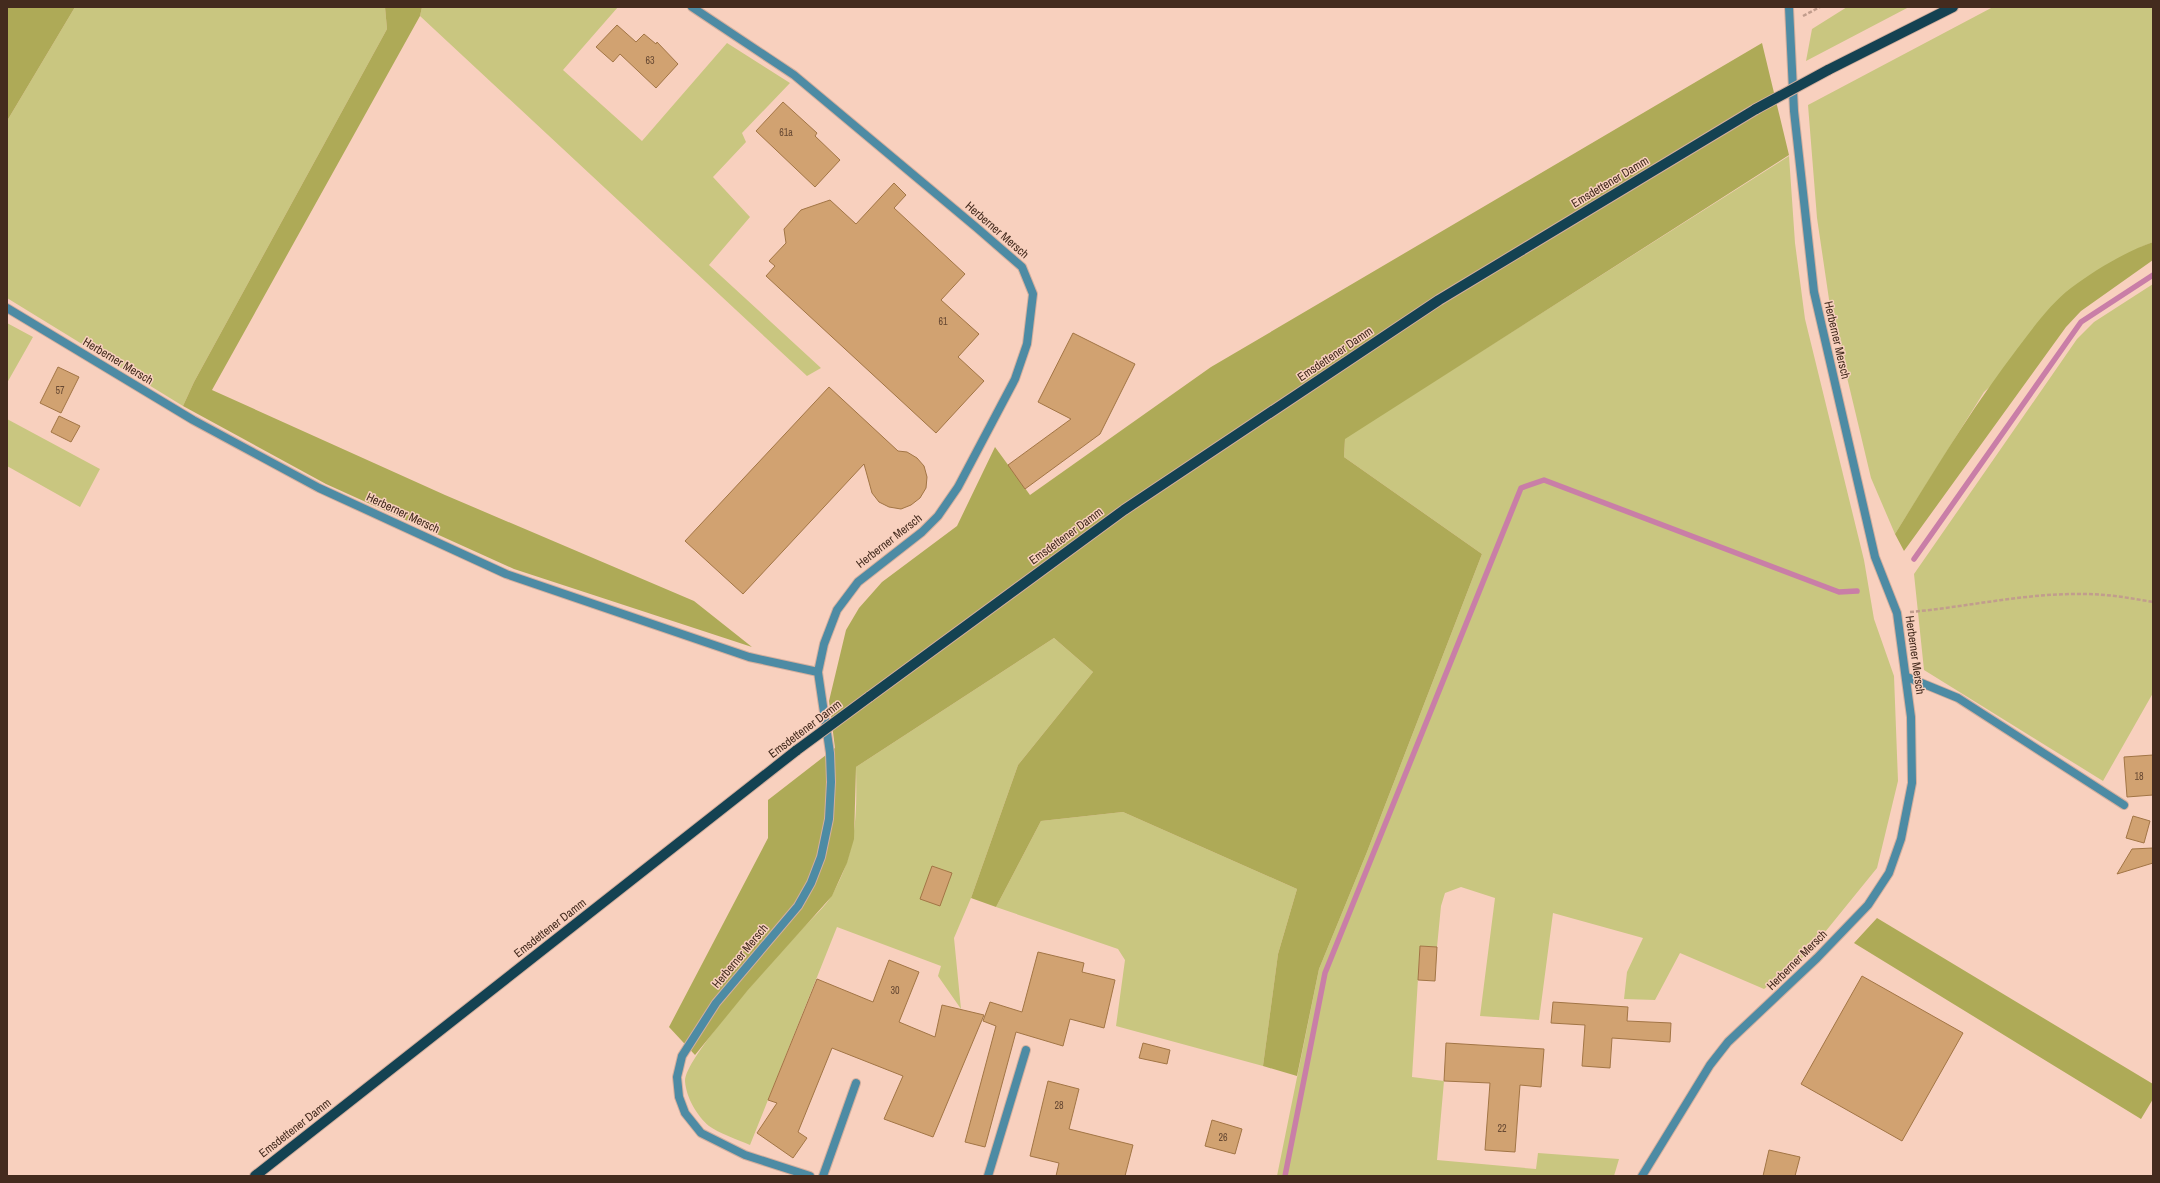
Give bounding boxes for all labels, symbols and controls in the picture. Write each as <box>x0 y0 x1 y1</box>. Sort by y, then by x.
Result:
house number: 63 <box>645 54 655 67</box>
house number: 61a <box>779 126 793 139</box>
street label: Emsdettener Damm <box>1568 153 1652 211</box>
street label: Herberner Mersch <box>962 198 1032 262</box>
street label: Herberner Mersch <box>1820 300 1854 380</box>
house number: 61 <box>938 315 948 328</box>
street label: Emsdettener Damm <box>1294 323 1376 385</box>
street label: Herberner Mersch <box>80 334 156 388</box>
house number: 57 <box>55 384 65 397</box>
street label: Herberner Mersch <box>364 489 442 537</box>
street label: Emsdettener Damm <box>1026 504 1106 568</box>
street label: Herberner Mersch <box>853 510 925 572</box>
street label: Herberner Mersch <box>1902 615 1928 695</box>
street label: Emsdettener Damm <box>765 696 845 762</box>
house number: 18 <box>2134 770 2144 783</box>
street label: Emsdettener Damm <box>511 895 589 961</box>
street label: Herberner Mersch <box>708 920 772 992</box>
street label: Herberner Mersch <box>1763 926 1831 994</box>
house number: 30 <box>890 984 900 997</box>
street label: Emsdettener Damm <box>256 1095 334 1161</box>
house number: 28 <box>1054 1099 1064 1112</box>
house number: 22 <box>1497 1122 1507 1135</box>
house number: 26 <box>1218 1131 1228 1144</box>

